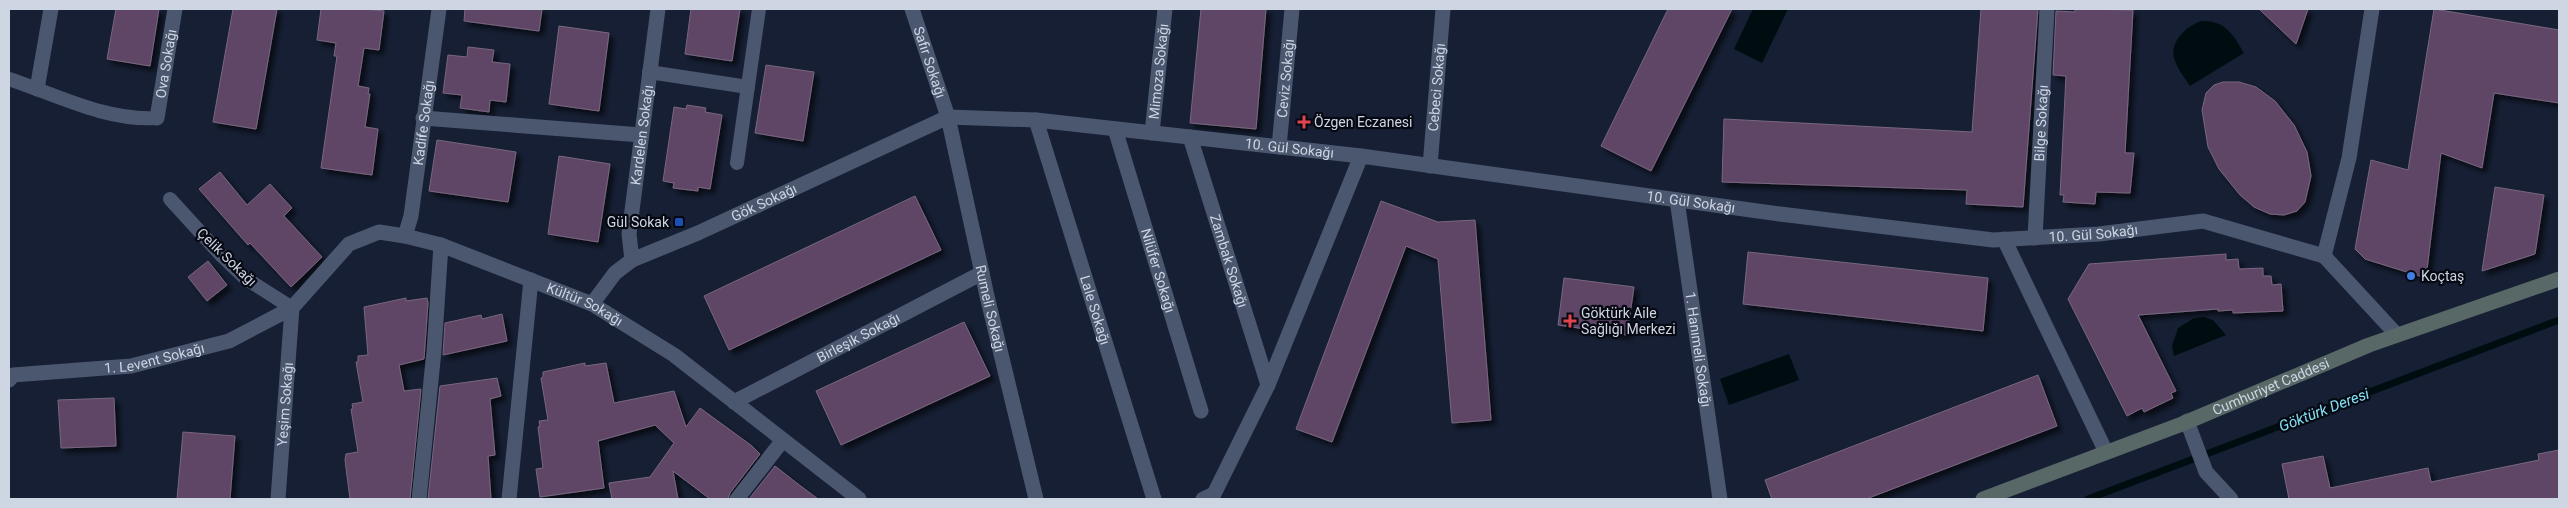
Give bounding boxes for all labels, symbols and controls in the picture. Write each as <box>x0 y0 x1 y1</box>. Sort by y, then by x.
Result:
street label: Mimoza Sokağı <box>1145 23 1171 120</box>
street label: Safir Sokağı <box>910 24 949 100</box>
street label: Ova Sokağı <box>152 28 180 99</box>
street label: Ceviz Sokağı <box>1274 38 1297 119</box>
street label: Cebeci Sokağı <box>1425 43 1448 132</box>
street label: Kadife Sokağı <box>410 79 437 166</box>
street label: Kardelen Sokağı <box>627 84 656 186</box>
street label: Bilge Sokağı <box>2031 84 2051 162</box>
place label: Özgen Eczanesi <box>1314 114 1412 130</box>
marker: Özgen Eczanesi <box>1298 116 1310 128</box>
street label: 10. Gül Sokağı <box>1244 135 1335 161</box>
street label: Gök Sokağı <box>729 180 799 224</box>
street label: 10. Gül Sokağı <box>1645 188 1736 216</box>
street label: Zambak Sokağı <box>1207 212 1251 310</box>
place label: Gül Sokak <box>607 214 670 230</box>
marker: Gül Sokak <box>673 216 685 228</box>
street label: 10. Gül Sokağı <box>2048 221 2139 245</box>
street label: Çelik Sokağı <box>194 225 260 289</box>
street label: Nilüfer Sokağı <box>1138 226 1179 315</box>
street label: Rumeli Sokağı <box>972 264 1008 354</box>
place label: Koçtaş <box>2421 268 2464 284</box>
marker: Koçtaş <box>2405 270 2417 282</box>
street label: Lale Sokağı <box>1077 273 1113 347</box>
street label: Kültür Sokağı <box>544 279 626 329</box>
street label: 1. Hanımeli Sokağı <box>1682 291 1715 408</box>
place label: Göktürk Aile Sağlığı Merkezi <box>1581 305 1676 337</box>
street label: Birleşik Sokağı <box>814 309 902 366</box>
marker: Göktürk Aile Sağlığı Merkezi <box>1563 314 1577 328</box>
street label: 1. Levent Sokağı <box>104 340 206 376</box>
street label: Cumhuriyet Caddesi <box>2210 355 2332 418</box>
street label: Yeşim Sokağı <box>274 362 296 447</box>
water label: Göktürk Deresi <box>2276 384 2372 435</box>

